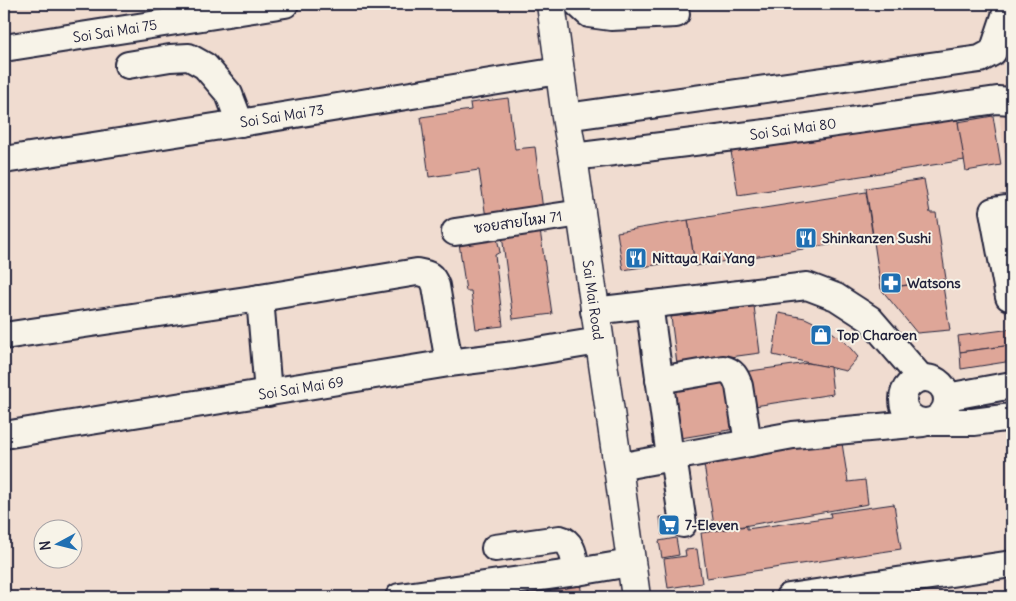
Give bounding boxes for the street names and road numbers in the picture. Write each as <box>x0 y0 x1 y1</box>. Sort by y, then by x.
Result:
street label: Soi Sai Mai 75 <box>72 15 158 47</box>
street label: Soi Sai Mai 73 <box>239 100 325 132</box>
street label: Soi Sai Mai 80 <box>748 114 838 144</box>
street label: ซอยสายไหม 71 <box>473 207 563 237</box>
street label: Sai Mai Road <box>578 259 608 341</box>
street label: Soi Sai Mai 69 <box>257 372 345 404</box>

